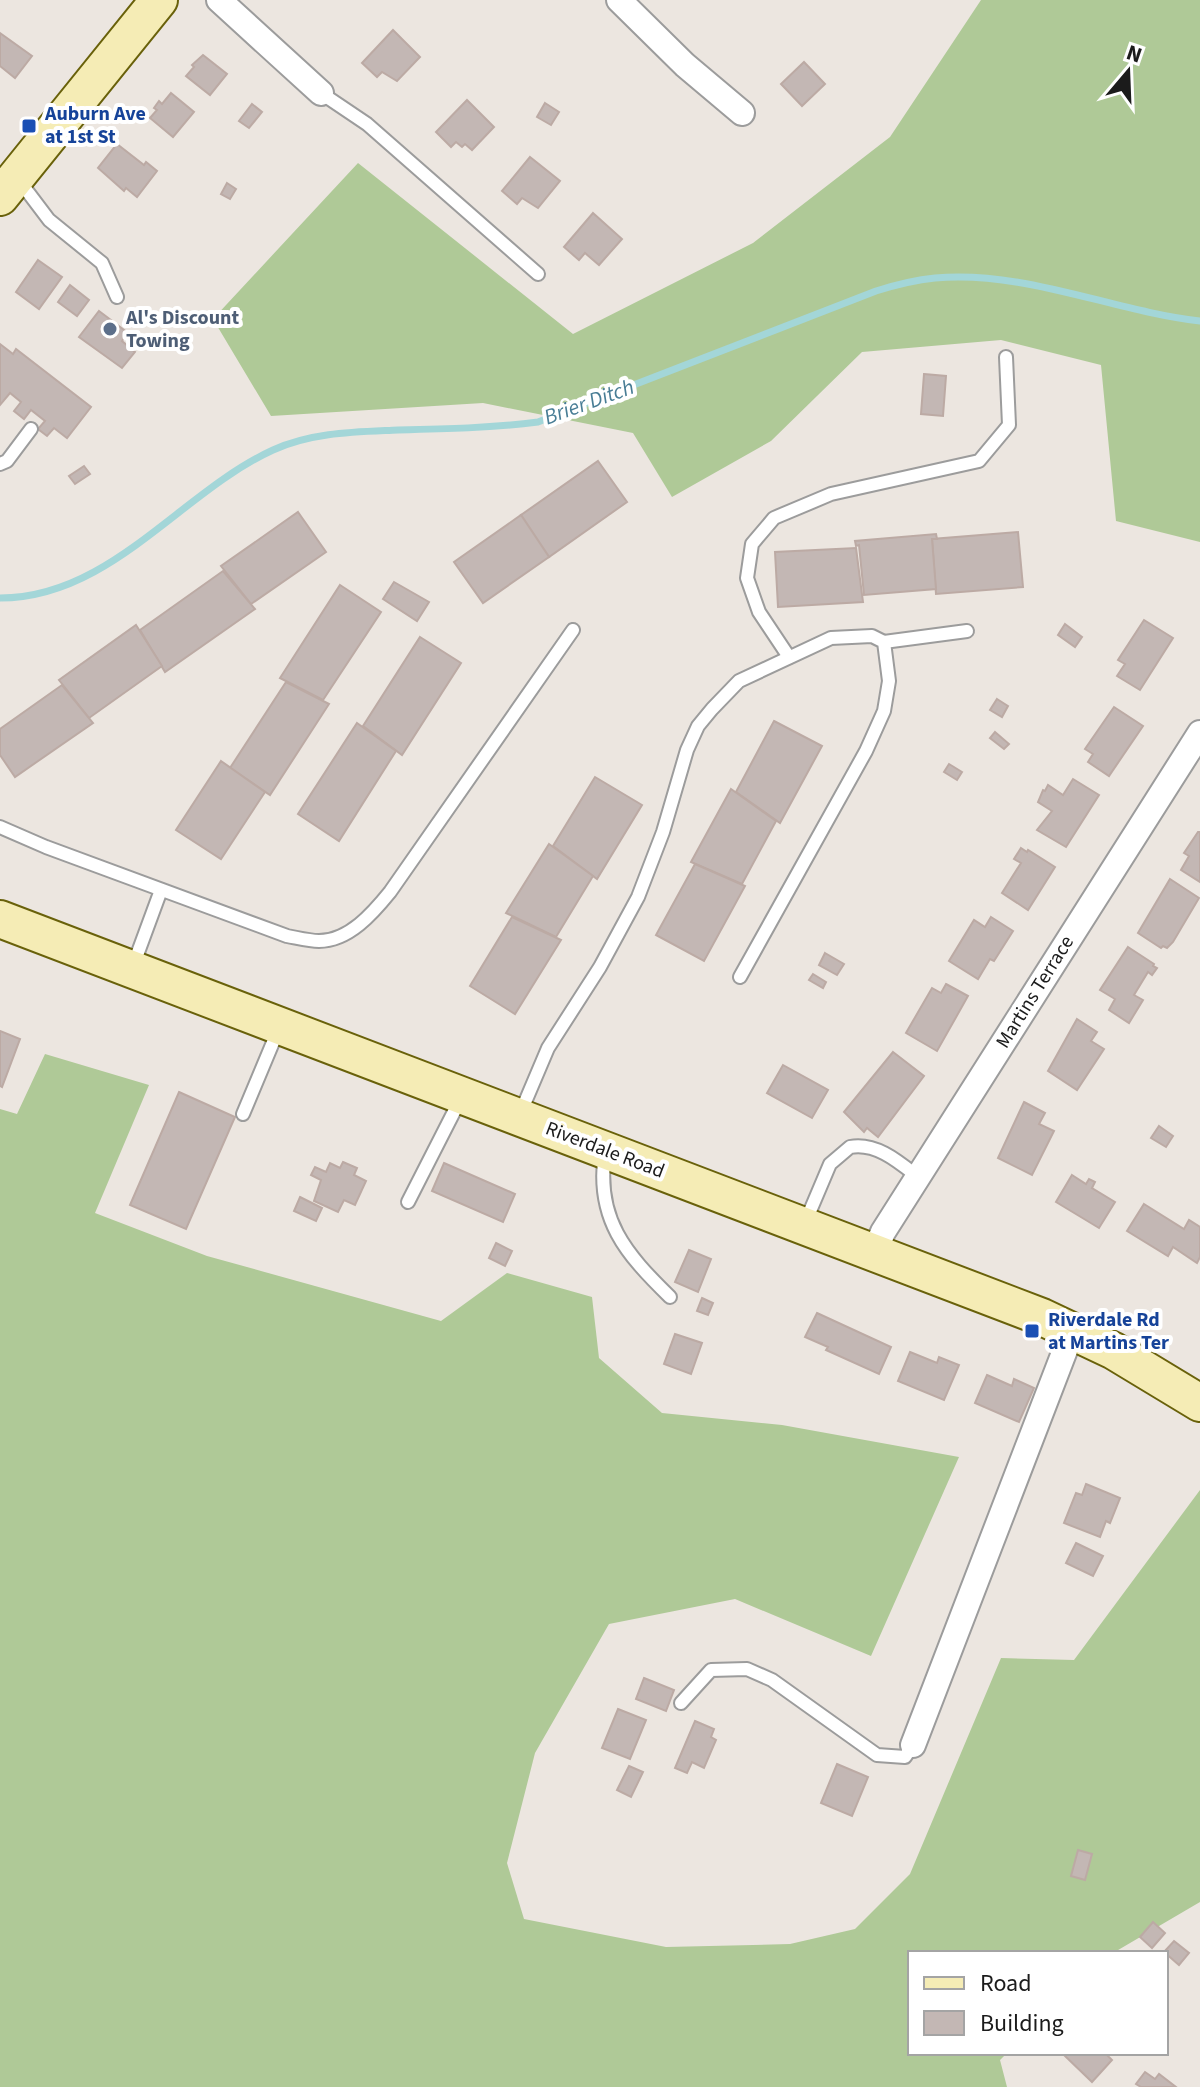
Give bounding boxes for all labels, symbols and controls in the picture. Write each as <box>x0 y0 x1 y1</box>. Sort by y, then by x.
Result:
north arrow <box>1088 32 1168 112</box>
text: N <box>1122 37 1146 72</box>
place label: Auburn Ave at 1st St <box>44 100 146 151</box>
marker: Auburn Ave at 1st St <box>20 117 38 135</box>
place label: Al's Discount Towing <box>125 304 239 355</box>
marker: Al's Discount Towing <box>101 320 119 338</box>
water label: Brier Ditch <box>539 371 639 433</box>
street label: Martins Terrace <box>989 930 1081 1054</box>
street label: Riverdale Road <box>541 1114 669 1186</box>
place label: Riverdale Rd at Martins Ter <box>1048 1306 1169 1357</box>
marker: Riverdale Rd at Martins Ter <box>1023 1322 1041 1340</box>
legend <box>908 1951 1168 2055</box>
text: Road <box>980 1966 1032 2001</box>
text: Building <box>980 2006 1064 2041</box>

